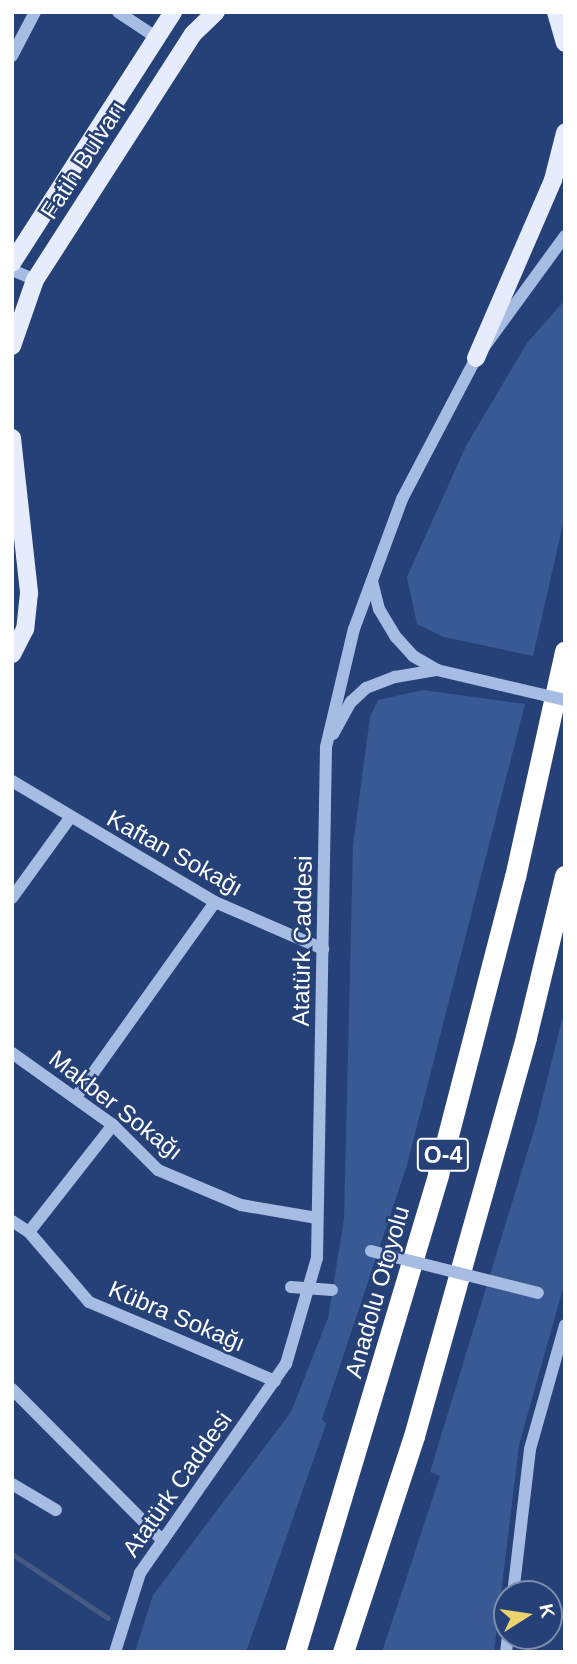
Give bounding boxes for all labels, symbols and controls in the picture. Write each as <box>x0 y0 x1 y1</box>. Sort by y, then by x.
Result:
street label: Fatih Bulvarı <box>34 96 132 224</box>
street label: Kaftan Sokağı <box>102 804 248 902</box>
street label: Atatürk Caddesi <box>286 855 318 1027</box>
street label: Makber Sokağı <box>44 1044 188 1166</box>
road number: O-4 <box>417 1136 469 1174</box>
street label: Anadolu Otoyolu <box>339 1203 415 1381</box>
street label: Kübra Sokağı <box>104 1274 250 1358</box>
street label: Atatürk Caddesi <box>116 1406 238 1562</box>
north arrow <box>493 1580 563 1650</box>
text: K <box>535 1602 559 1620</box>

